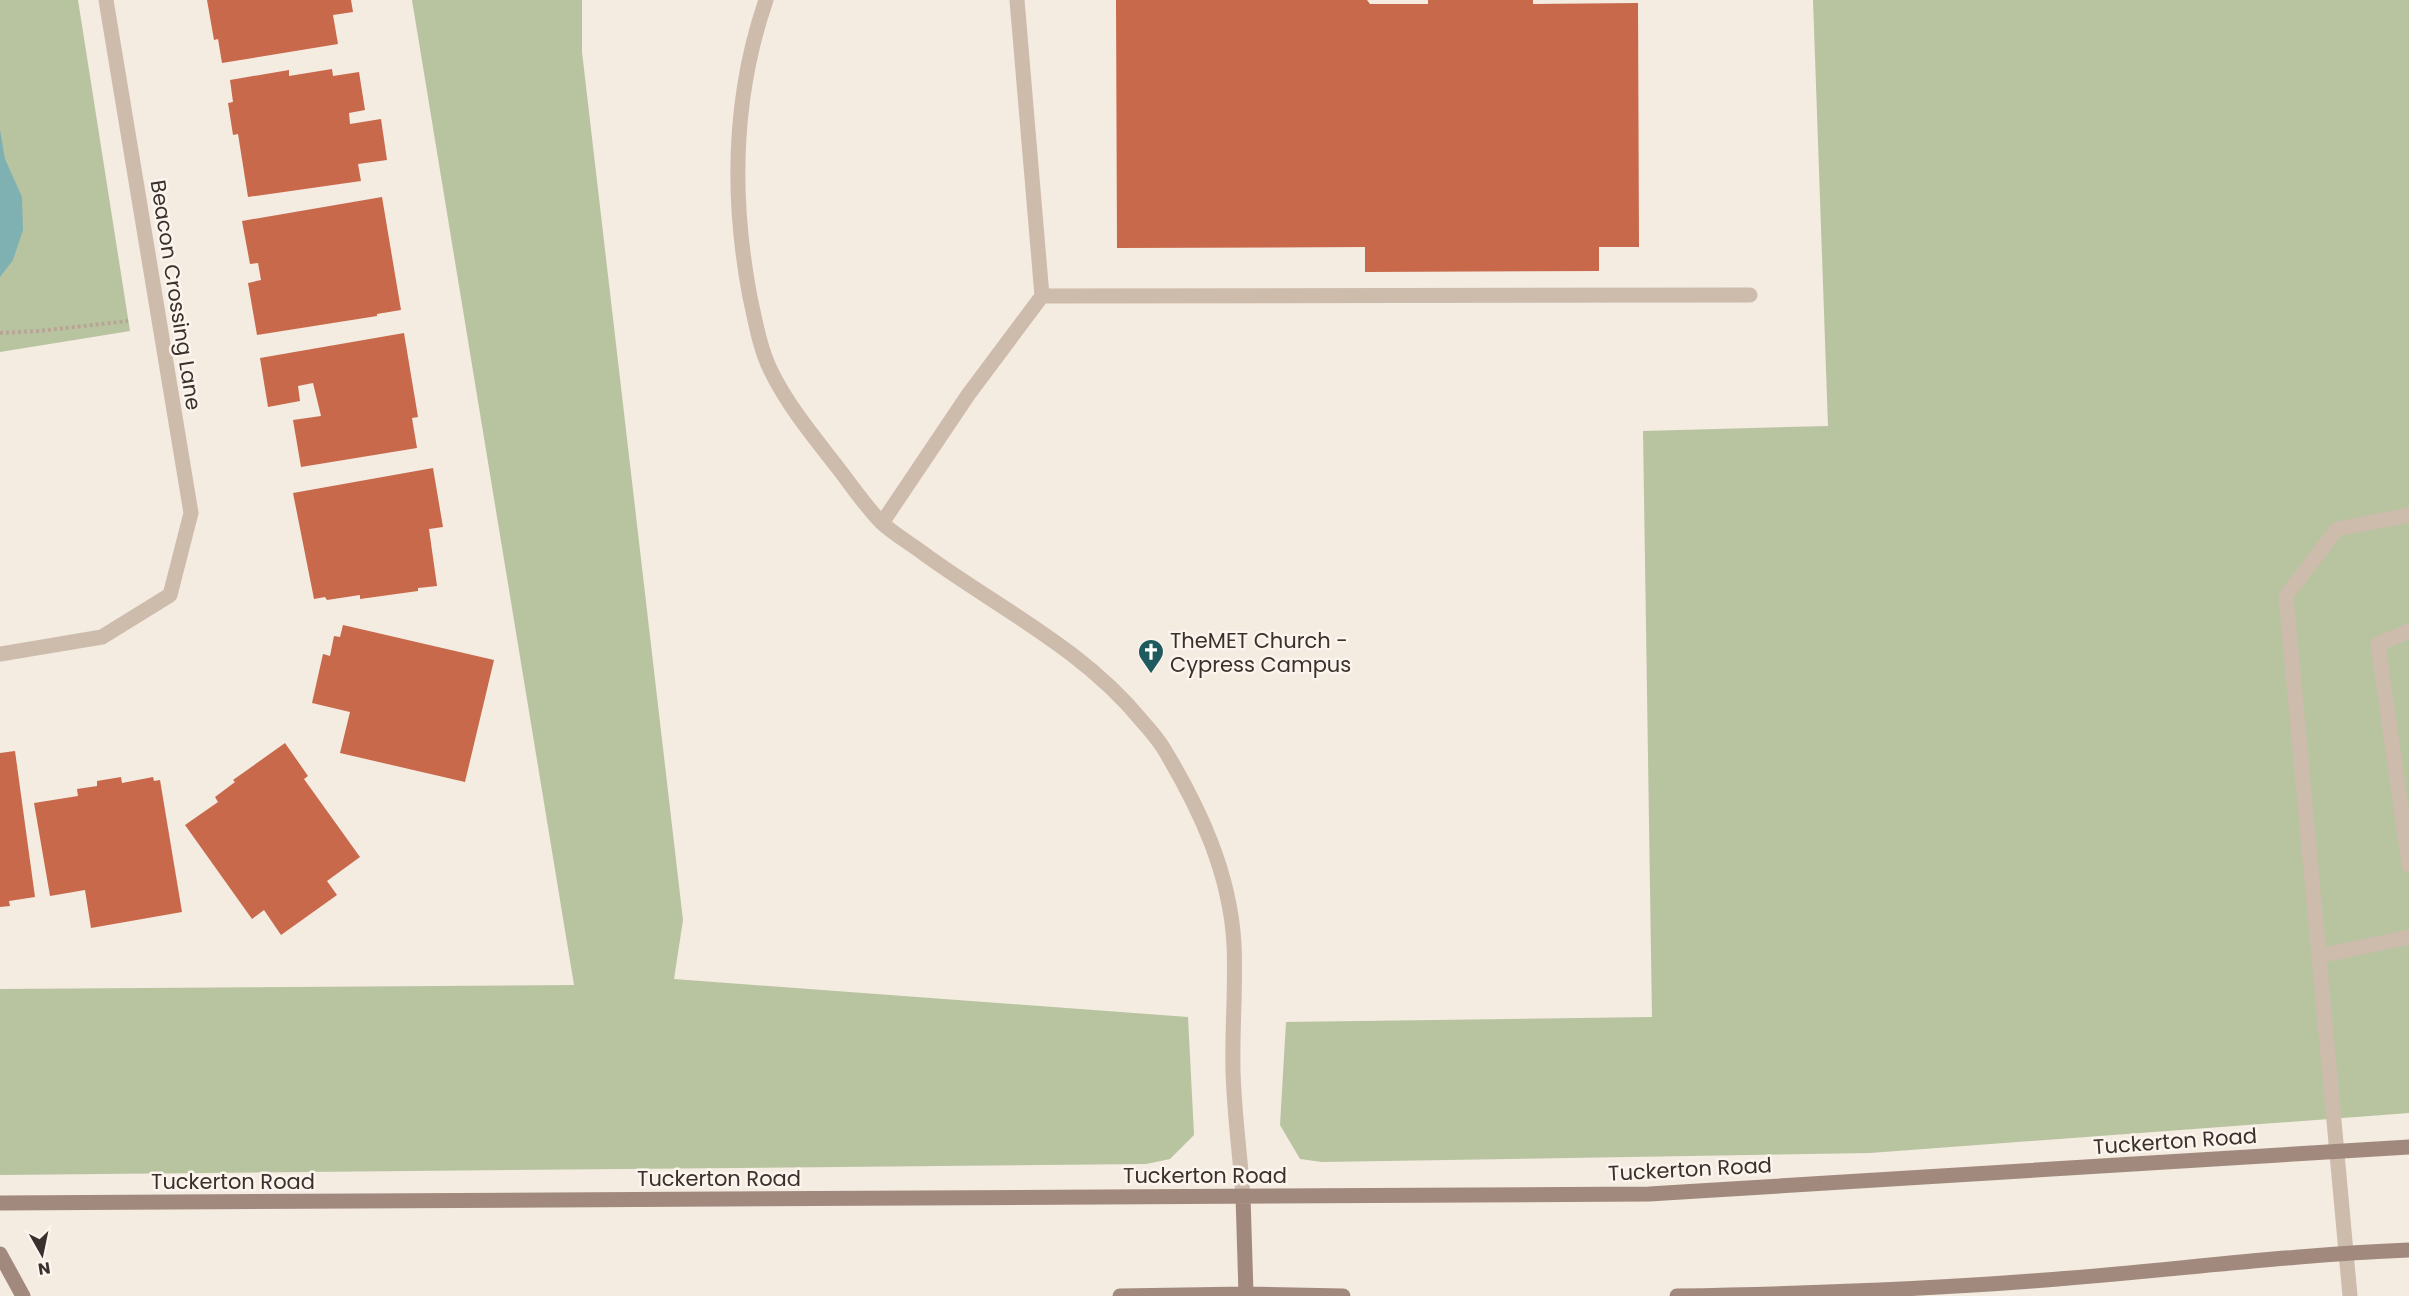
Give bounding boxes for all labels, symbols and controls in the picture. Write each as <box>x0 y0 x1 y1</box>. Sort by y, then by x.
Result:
street label: Beacon Crossing Lane <box>143 178 209 412</box>
place label: TheMET Church - Cypress Campus <box>1170 626 1351 679</box>
church icon: TheMET Church - Cypress Campus <box>1136 637 1166 675</box>
street label: Tuckerton Road <box>2092 1121 2258 1161</box>
street label: Tuckerton Road <box>1607 1150 1773 1188</box>
street label: Tuckerton Road <box>1123 1161 1287 1190</box>
street label: Tuckerton Road <box>637 1164 801 1193</box>
street label: Tuckerton Road <box>151 1167 315 1196</box>
north arrow <box>12 1224 72 1284</box>
text: N <box>37 1256 52 1281</box>

